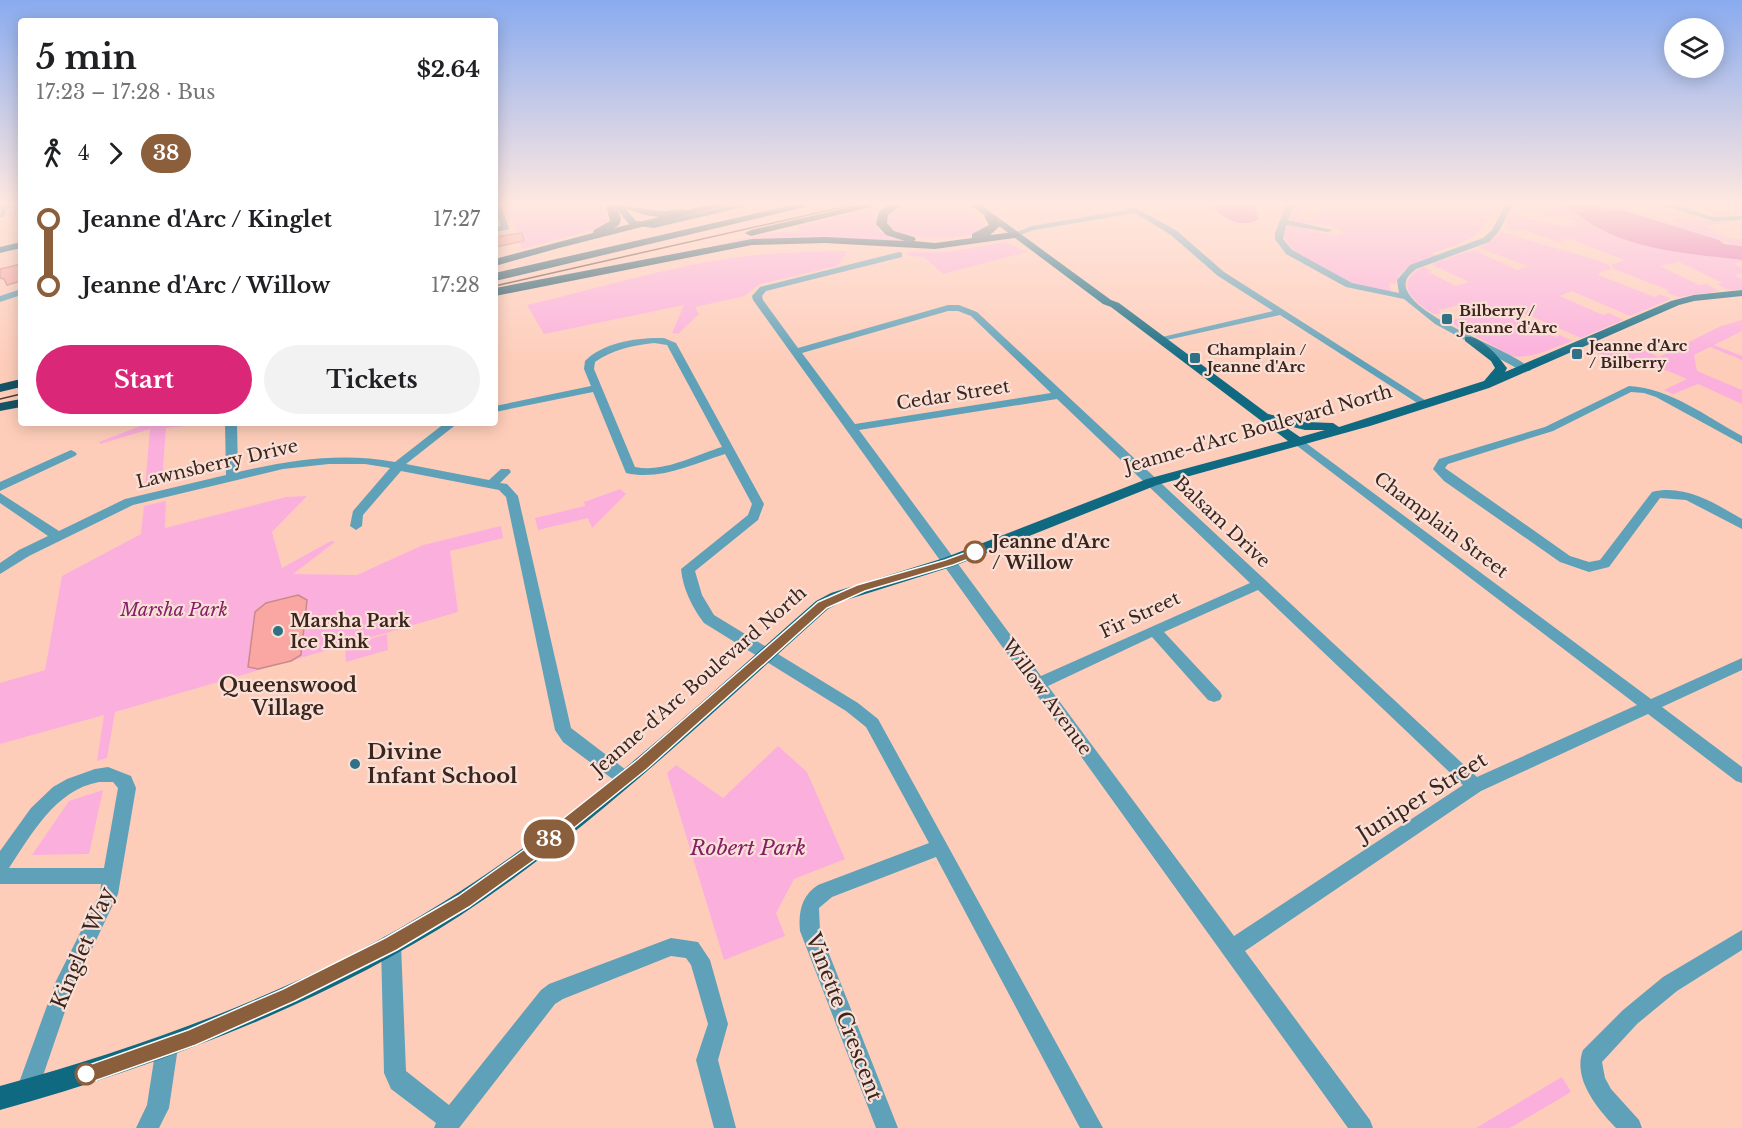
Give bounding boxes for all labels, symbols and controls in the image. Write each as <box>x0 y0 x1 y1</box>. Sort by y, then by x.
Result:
map controls <box>1664 18 1724 78</box>
button: layers <box>1664 18 1724 78</box>
text: 5 min <box>36 37 137 78</box>
text: $2.64 <box>417 56 480 83</box>
text: 17:23 – 17:28 · Bus <box>36 80 215 104</box>
icon: walk <box>36 137 69 170</box>
icon: forward <box>99 137 132 170</box>
text: 38 <box>153 140 179 166</box>
text: 4 <box>78 141 90 165</box>
text: Jeanne d'Arc / Kinglet <box>82 206 332 233</box>
text: 17:27 <box>433 207 480 231</box>
text: Jeanne d'Arc / Willow <box>82 272 330 299</box>
text: 17:28 <box>431 273 480 297</box>
place label: Bilberry / Jeanne d'Arc <box>1456 301 1558 337</box>
marker: Bilberry / Jeanne d'Arc <box>1440 312 1454 326</box>
place label: Jeanne d'Arc / Bilberry <box>1586 336 1688 372</box>
place label: Champlain / Jeanne d'Arc <box>1204 340 1306 376</box>
button: Start <box>36 345 252 414</box>
button: Tickets <box>264 345 480 414</box>
marker: Jeanne d'Arc / Bilberry <box>1570 347 1584 361</box>
marker: Champlain / Jeanne d'Arc <box>1188 351 1202 365</box>
street label: Cedar Street <box>895 375 1011 415</box>
street label: Jeanne-d'Arc Boulevard North <box>1120 380 1394 478</box>
street label: Lawnsberry Drive <box>134 435 300 493</box>
street label: Champlain Street <box>1370 467 1512 583</box>
street label: Balsam Drive <box>1169 472 1275 572</box>
place label: Jeanne d'Arc / Willow <box>988 531 1110 574</box>
marker: Jeanne d'Arc / Willow <box>964 541 986 563</box>
street label: Jeanne-d'Arc Boulevard North <box>586 582 811 782</box>
street label: Fir Street <box>1097 587 1184 643</box>
park label: Marsha Park <box>119 599 228 621</box>
place label: Marsha Park Ice Rink <box>290 610 411 653</box>
marker: Marsha Park Ice Rink <box>271 624 285 638</box>
street label: Willow Avenue <box>997 634 1096 759</box>
district label: Queenswood Village <box>219 673 357 720</box>
place label: Divine Infant School <box>367 739 518 789</box>
street label: Juniper Street <box>1350 747 1492 849</box>
marker: Divine Infant School <box>348 757 362 771</box>
line badge: 38 <box>522 820 576 858</box>
text: 38 <box>536 826 562 852</box>
park label: Robert Park <box>689 835 806 861</box>
street label: Kinglet Way <box>46 883 121 1013</box>
street label: Vinette Crescent <box>800 928 888 1105</box>
unlabelled marker <box>75 1063 97 1085</box>

